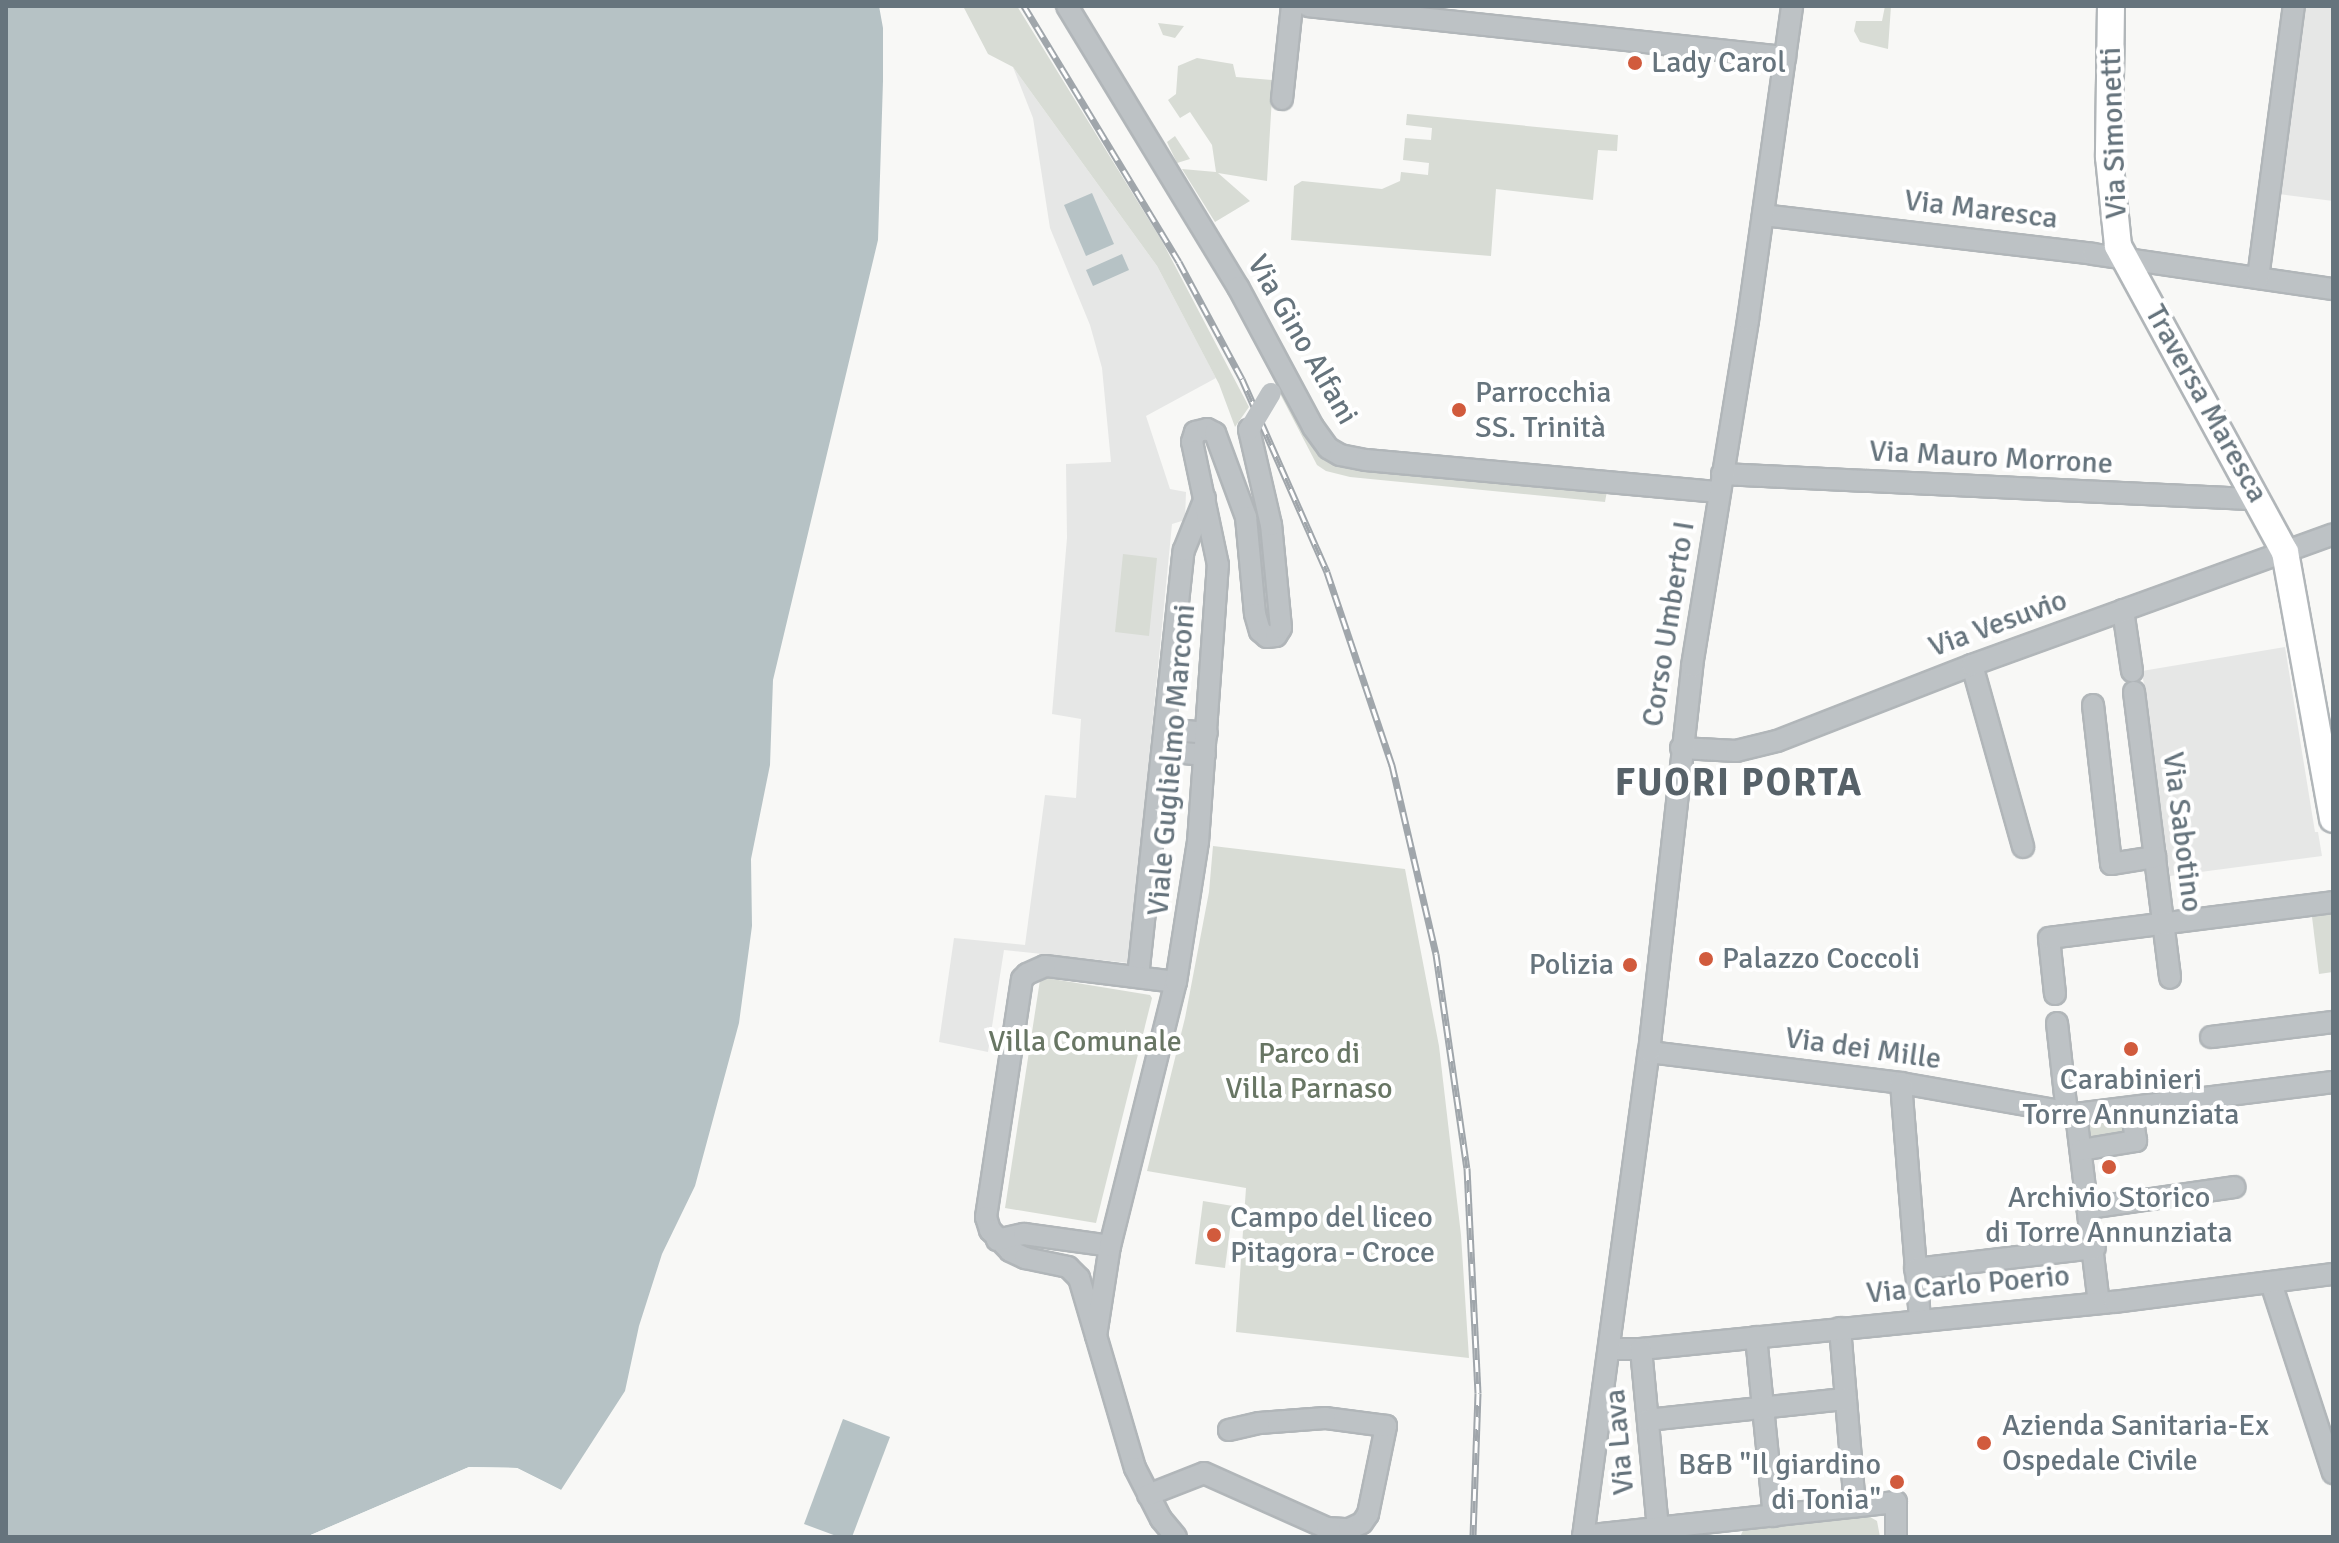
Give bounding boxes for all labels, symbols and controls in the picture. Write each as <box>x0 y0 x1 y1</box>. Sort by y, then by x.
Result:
place label: Lady Carol <box>1651 45 1786 81</box>
street label: Via Simonetti <box>2093 46 2135 220</box>
marker: Lady Carol <box>1626 54 1644 72</box>
street label: Via Maresca <box>1902 183 2060 237</box>
street label: Via Gino Alfani <box>1239 249 1365 431</box>
street label: Traversa Maresca <box>2137 299 2275 509</box>
place label: Parrocchia SS. Trinità <box>1475 375 1611 446</box>
marker: Parrocchia SS. Trinità <box>1450 401 1468 419</box>
street label: Via Mauro Morrone <box>1868 434 2114 482</box>
street label: Corso Umberto I <box>1635 519 1703 729</box>
street label: Via Vesuvio <box>1924 582 2072 666</box>
street label: Viale Guglielmo Marconi <box>1140 603 1204 917</box>
street label: Via Sabotino <box>2154 750 2210 914</box>
district label: FUORI PORTA <box>1615 760 1863 806</box>
place label: Palazzo Coccoli <box>1722 941 1920 977</box>
place label: Polizia <box>1529 947 1614 983</box>
marker: Palazzo Coccoli <box>1697 950 1715 968</box>
marker: Polizia <box>1621 956 1639 974</box>
street label: Via dei Mille <box>1783 1020 1943 1078</box>
park label: Villa Comunale <box>988 1024 1182 1060</box>
park label: Parco di Villa Parnaso <box>1225 1036 1393 1106</box>
marker: Carabinieri Torre Annunziata <box>2122 1040 2140 1058</box>
place label: Carabinieri Torre Annunziata <box>2023 1062 2239 1132</box>
marker: Archivio Storico di Torre Annunziata <box>2100 1158 2118 1176</box>
place label: Archivio Storico di Torre Annunziata <box>1985 1180 2233 1250</box>
place label: Campo del liceo Pitagora - Croce <box>1230 1200 1435 1270</box>
marker: Campo del liceo Pitagora - Croce <box>1205 1226 1223 1244</box>
street label: Via Carlo Poerio <box>1865 1258 2071 1312</box>
street label: Via Lava <box>1597 1388 1643 1496</box>
place label: Azienda Sanitaria-Ex Ospedale Civile <box>2002 1408 2269 1478</box>
marker: Azienda Sanitaria-Ex Ospedale Civile <box>1973 1432 1995 1454</box>
place label: B&B "Il giardino di Tonia" <box>1678 1447 1881 1518</box>
marker: B&B "Il giardino di Tonia" <box>1888 1473 1906 1491</box>

